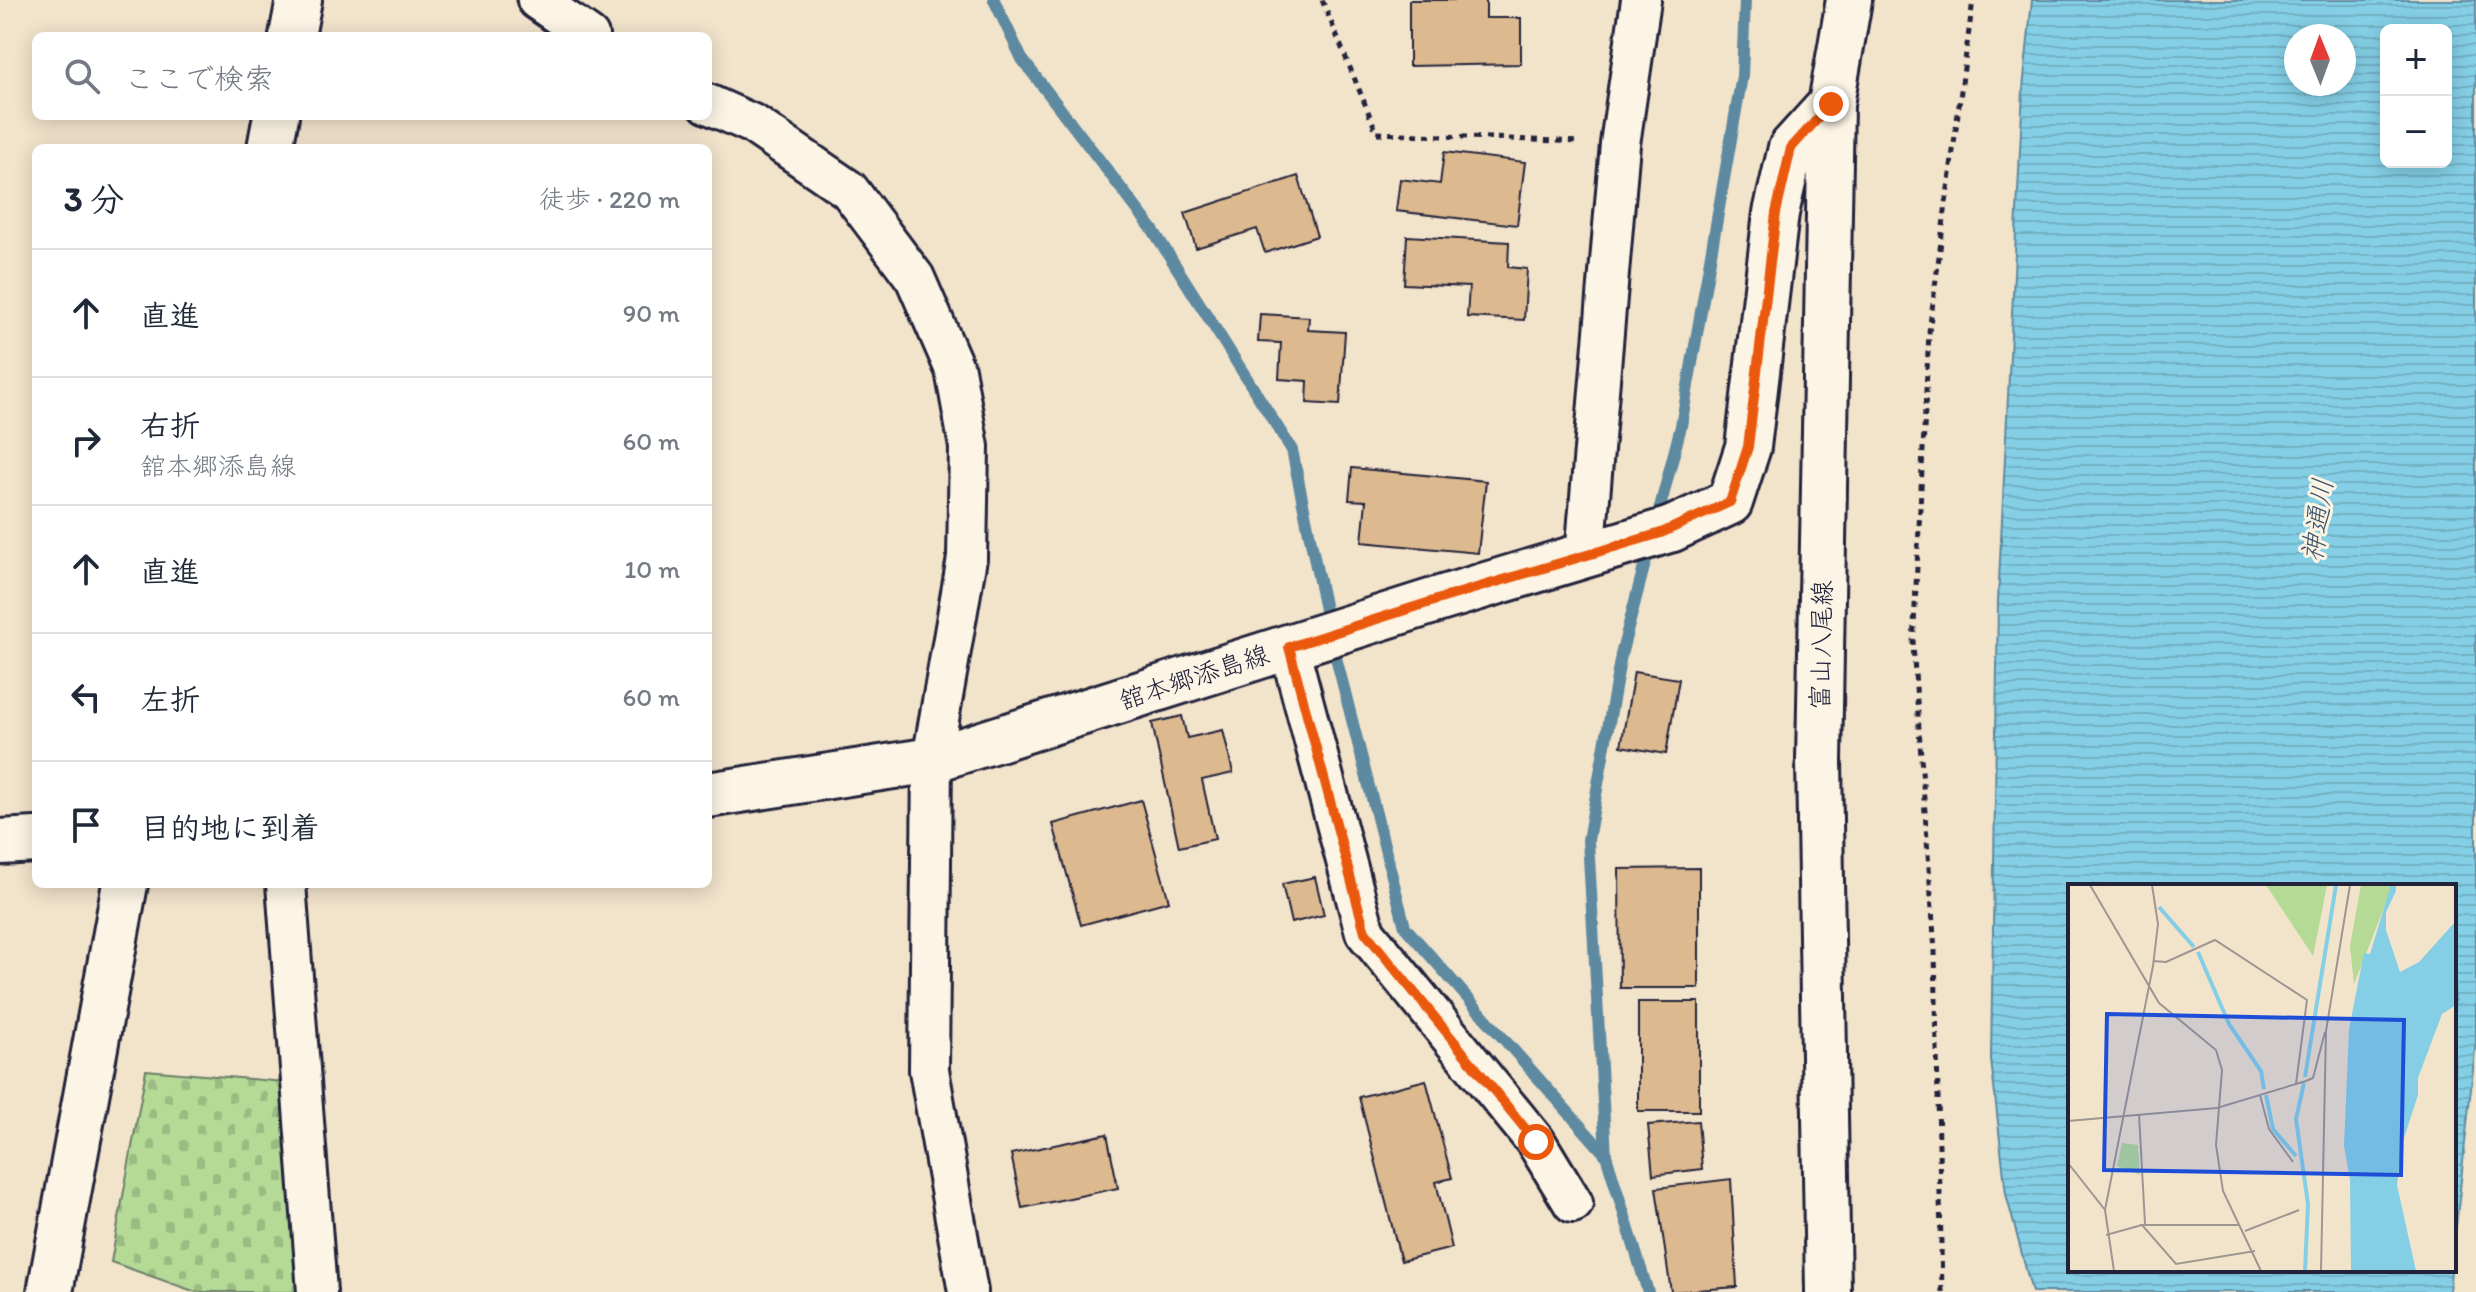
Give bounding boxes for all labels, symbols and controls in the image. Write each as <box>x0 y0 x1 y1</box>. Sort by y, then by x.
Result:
north arrow <box>2284 24 2356 96</box>
map controls <box>2380 24 2452 168</box>
button: + <box>2380 24 2452 96</box>
search box <box>32 32 712 120</box>
icon: search <box>60 54 104 98</box>
text: ここで検索 <box>124 60 274 97</box>
route end <box>1813 86 1849 122</box>
button: − <box>2380 96 2452 168</box>
text: 3 分 <box>64 179 124 220</box>
text: 徒歩 · 220 m <box>539 183 680 215</box>
icon: ahead <box>64 291 108 335</box>
text: 直進 <box>140 297 200 334</box>
text: 90 m <box>623 297 680 329</box>
text: 右折 <box>140 407 200 444</box>
icon: right <box>64 419 108 463</box>
text: 60 m <box>623 425 680 457</box>
text: 舘本郷添島線 <box>140 450 296 482</box>
water label: 神通川 <box>2294 476 2340 564</box>
icon: ahead <box>64 547 108 591</box>
text: 直進 <box>140 553 200 590</box>
text: 10 m <box>624 553 680 585</box>
street label: 富山八尾線 <box>1804 580 1838 710</box>
street label: 舘本郷添島線 <box>1115 638 1273 716</box>
icon: left <box>64 675 108 719</box>
text: 左折 <box>140 681 200 718</box>
text: 60 m <box>623 681 680 713</box>
icon: arrive <box>64 803 108 847</box>
text: 目的地に到着 <box>140 809 320 846</box>
inset map <box>2068 884 2456 1272</box>
route start <box>1518 1124 1554 1160</box>

